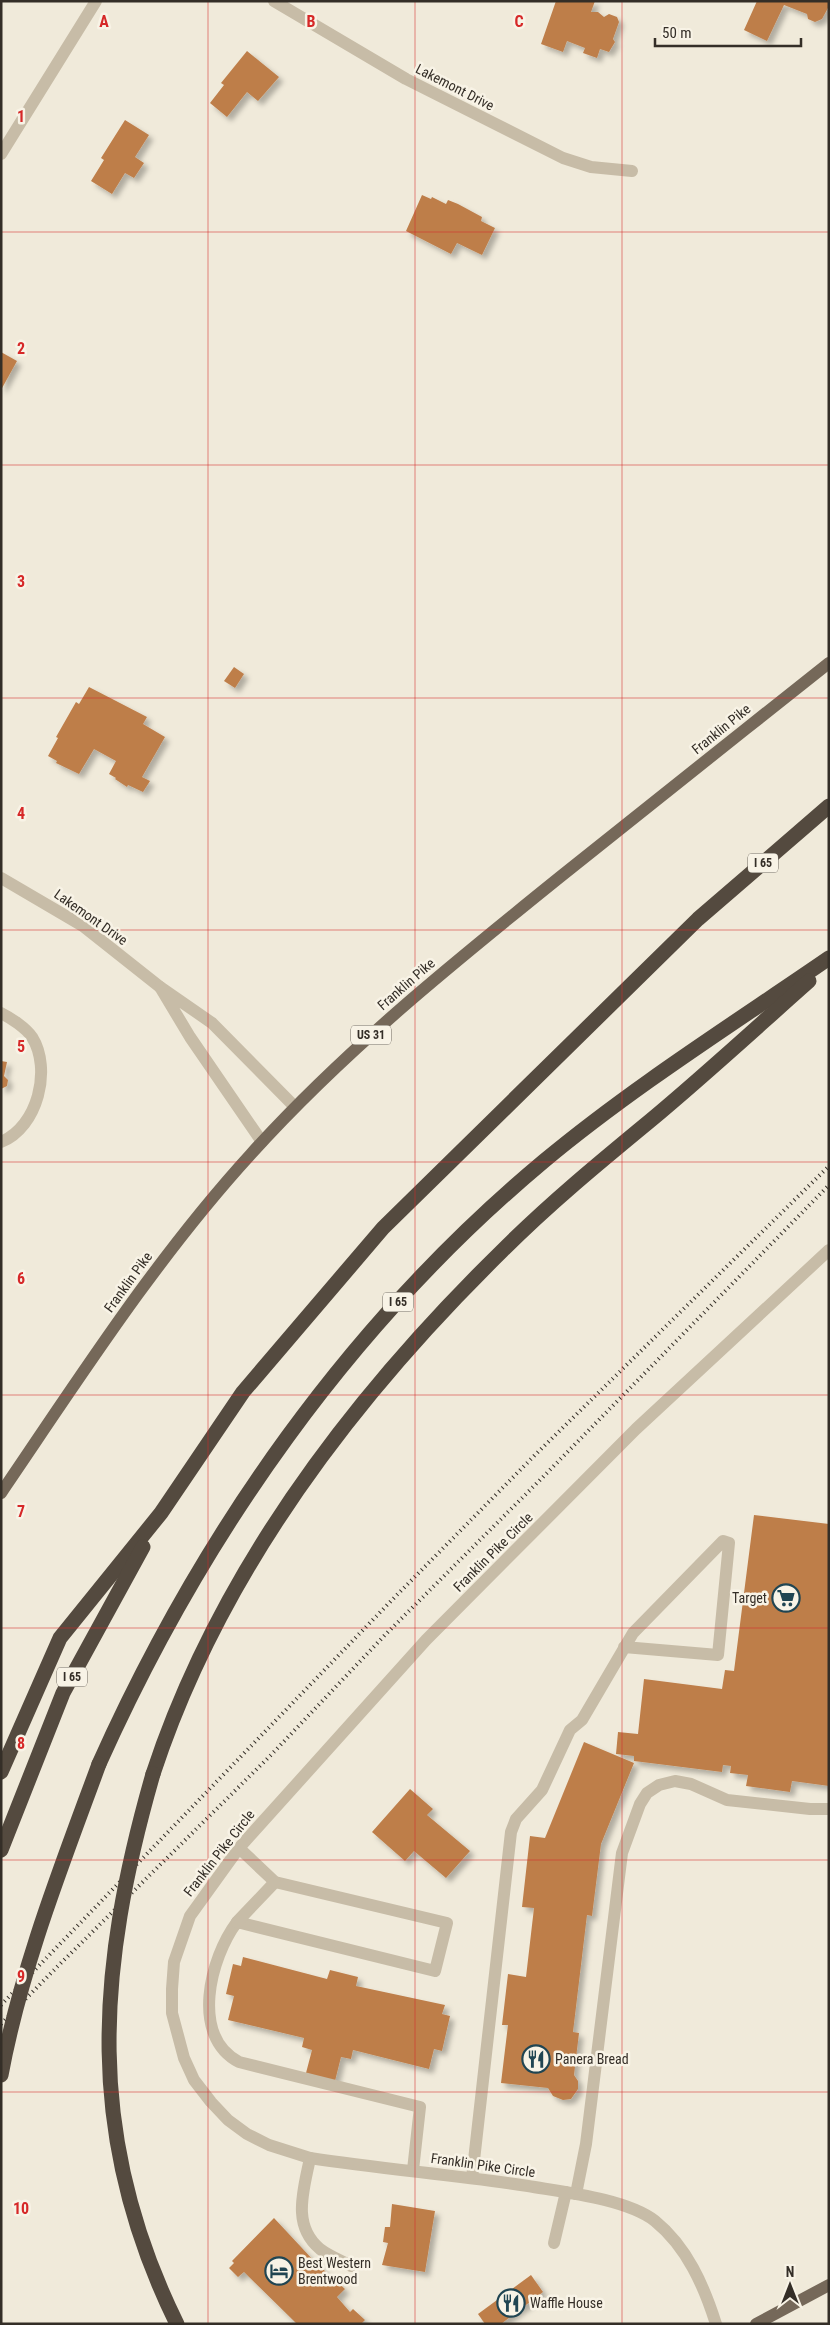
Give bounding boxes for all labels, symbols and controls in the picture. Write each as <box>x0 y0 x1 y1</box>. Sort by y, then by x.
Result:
text: A <box>99 12 109 31</box>
text: B <box>307 12 316 31</box>
text: C <box>514 12 524 31</box>
scale bar <box>655 15 801 47</box>
text: 50 m <box>662 24 692 42</box>
street label: Lakemont Drive <box>413 60 497 114</box>
text: 1 <box>17 107 25 126</box>
text: 2 <box>17 339 25 358</box>
text: 3 <box>17 572 25 591</box>
street label: Franklin Pike <box>689 700 754 757</box>
text: 4 <box>17 804 25 823</box>
road number: I 65 <box>748 854 778 872</box>
street label: Lakemont Drive <box>51 886 131 948</box>
street label: Franklin Pike <box>374 955 438 1013</box>
road number: US 31 <box>351 1026 391 1044</box>
text: 5 <box>17 1037 25 1056</box>
street label: Franklin Pike <box>101 1248 155 1315</box>
text: 6 <box>17 1269 25 1288</box>
road number: I 65 <box>383 1292 413 1311</box>
text: 7 <box>17 1502 25 1521</box>
street label: Franklin Pike Circle <box>450 1509 536 1595</box>
supermarket icon: Target <box>771 1583 801 1613</box>
place label: Target <box>732 1590 767 1606</box>
road number: I 65 <box>57 1668 87 1686</box>
text: 8 <box>17 1734 25 1753</box>
street label: Franklin Pike Circle <box>180 1806 258 1899</box>
text: 9 <box>17 1967 25 1986</box>
restaurant icon: Panera Bread <box>521 2044 551 2074</box>
place label: Panera Bread <box>555 2051 629 2067</box>
street label: Franklin Pike Circle <box>430 2150 537 2180</box>
text: 10 <box>13 2199 29 2218</box>
place label: Best Western Brentwood <box>298 2255 371 2287</box>
hotel icon: Best Western Brentwood <box>264 2256 294 2286</box>
north arrow <box>765 2260 815 2310</box>
text: N <box>786 2264 794 2280</box>
restaurant icon: Waffle House <box>496 2288 526 2318</box>
place label: Waffle House <box>530 2295 603 2311</box>

